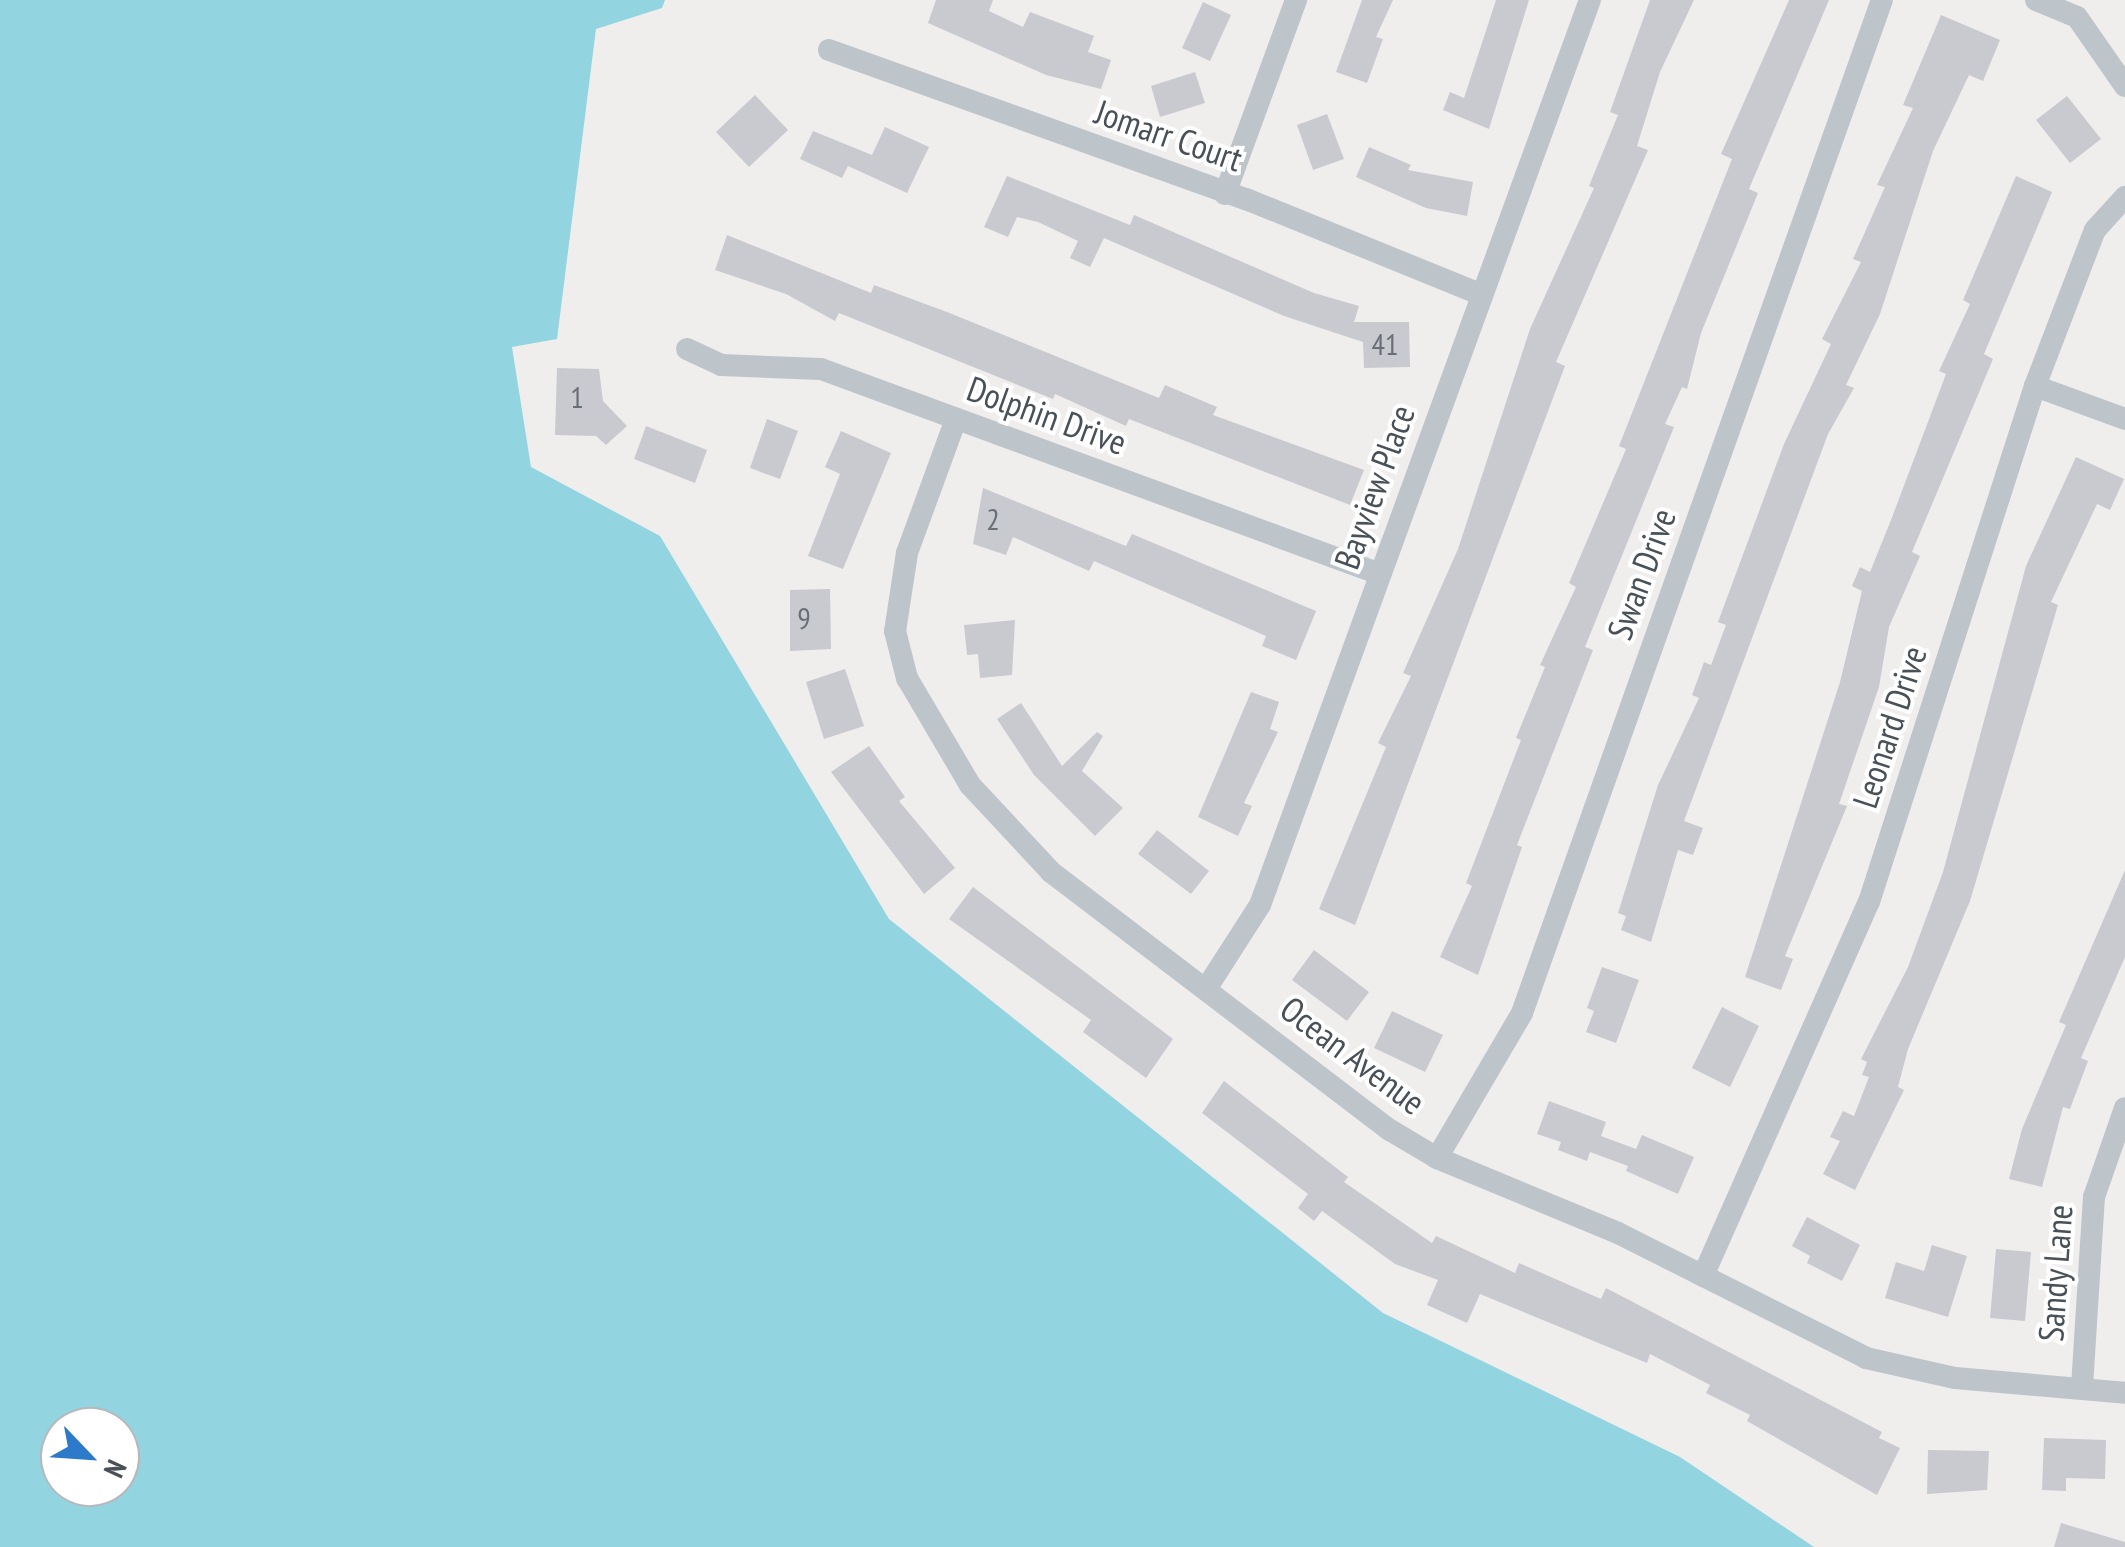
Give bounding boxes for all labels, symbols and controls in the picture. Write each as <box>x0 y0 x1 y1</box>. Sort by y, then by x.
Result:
street label: Jomarr Court <box>1090 90 1248 180</box>
house number: 41 <box>1372 326 1398 362</box>
street label: Dolphin Drive <box>962 367 1132 463</box>
house number: 1 <box>570 379 584 415</box>
street label: Bayview Place <box>1325 399 1423 575</box>
house number: 2 <box>986 501 1000 537</box>
street label: Swan Drive <box>1598 503 1684 645</box>
house number: 9 <box>797 600 811 636</box>
street label: Leonard Drive <box>1843 641 1935 813</box>
street label: Ocean Avenue <box>1272 987 1434 1123</box>
street label: Sandy Lane <box>2029 1203 2081 1343</box>
north arrow <box>40 1407 140 1507</box>
text: N <box>96 1454 136 1484</box>

